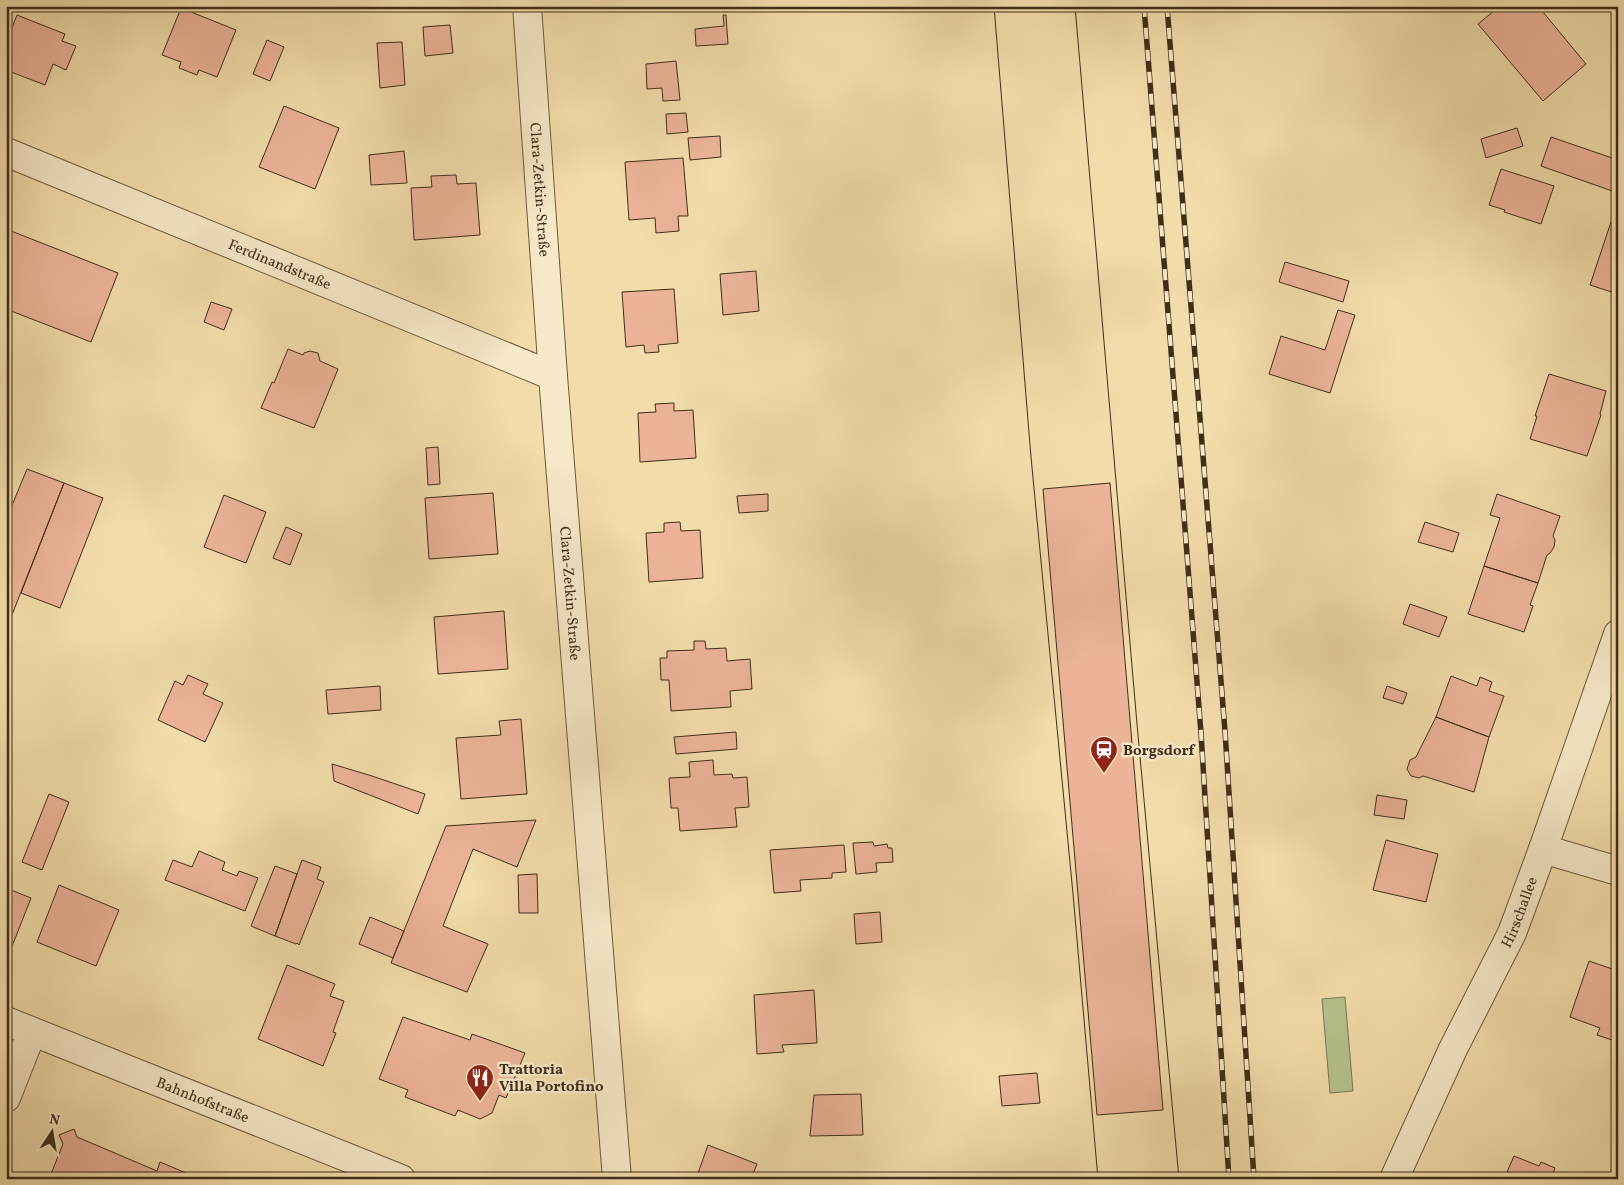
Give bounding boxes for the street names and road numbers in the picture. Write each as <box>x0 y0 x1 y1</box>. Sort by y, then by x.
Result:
street label: Clara-Zetkin-Straße <box>523 122 554 257</box>
street label: Ferdinandstraße <box>225 235 334 296</box>
street label: Clara-Zetkin-Straße <box>553 526 585 661</box>
street label: Hirschallee <box>1497 874 1544 952</box>
street label: Bahnhofstraße <box>153 1073 252 1129</box>

